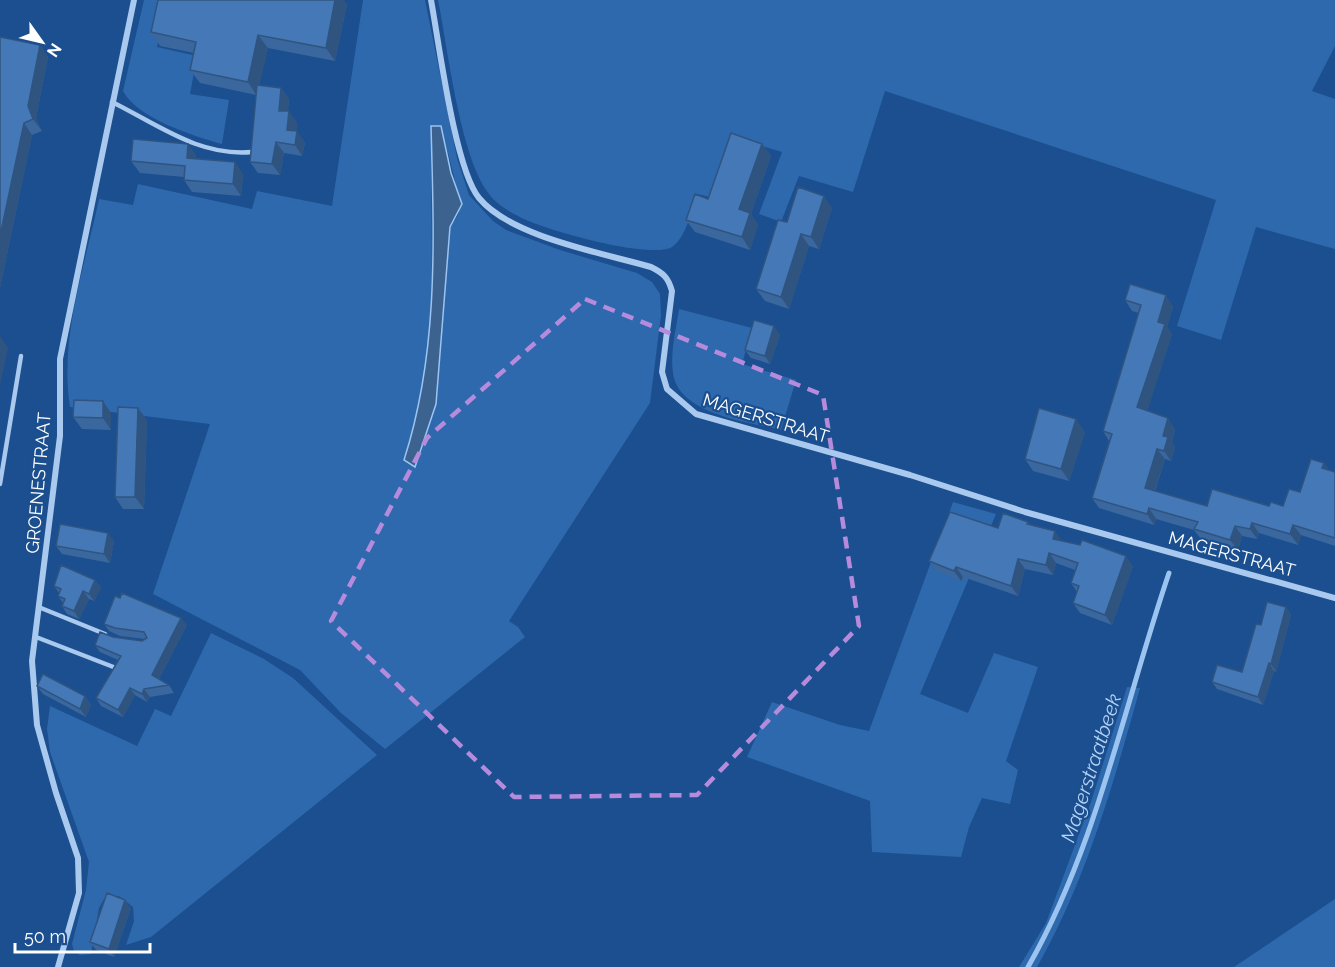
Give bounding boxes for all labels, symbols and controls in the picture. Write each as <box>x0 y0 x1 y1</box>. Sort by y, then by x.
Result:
north arrow <box>12 12 72 72</box>
text: N <box>43 40 65 60</box>
street label: MAGERSTRAAT <box>700 389 832 447</box>
street label: GROENESTRAAT <box>21 412 55 554</box>
street label: MAGERSTRAAT <box>1166 527 1298 581</box>
water label: Magerstraatbeek <box>1056 691 1126 845</box>
scale bar <box>15 916 150 954</box>
text: 50 m <box>24 926 66 947</box>

